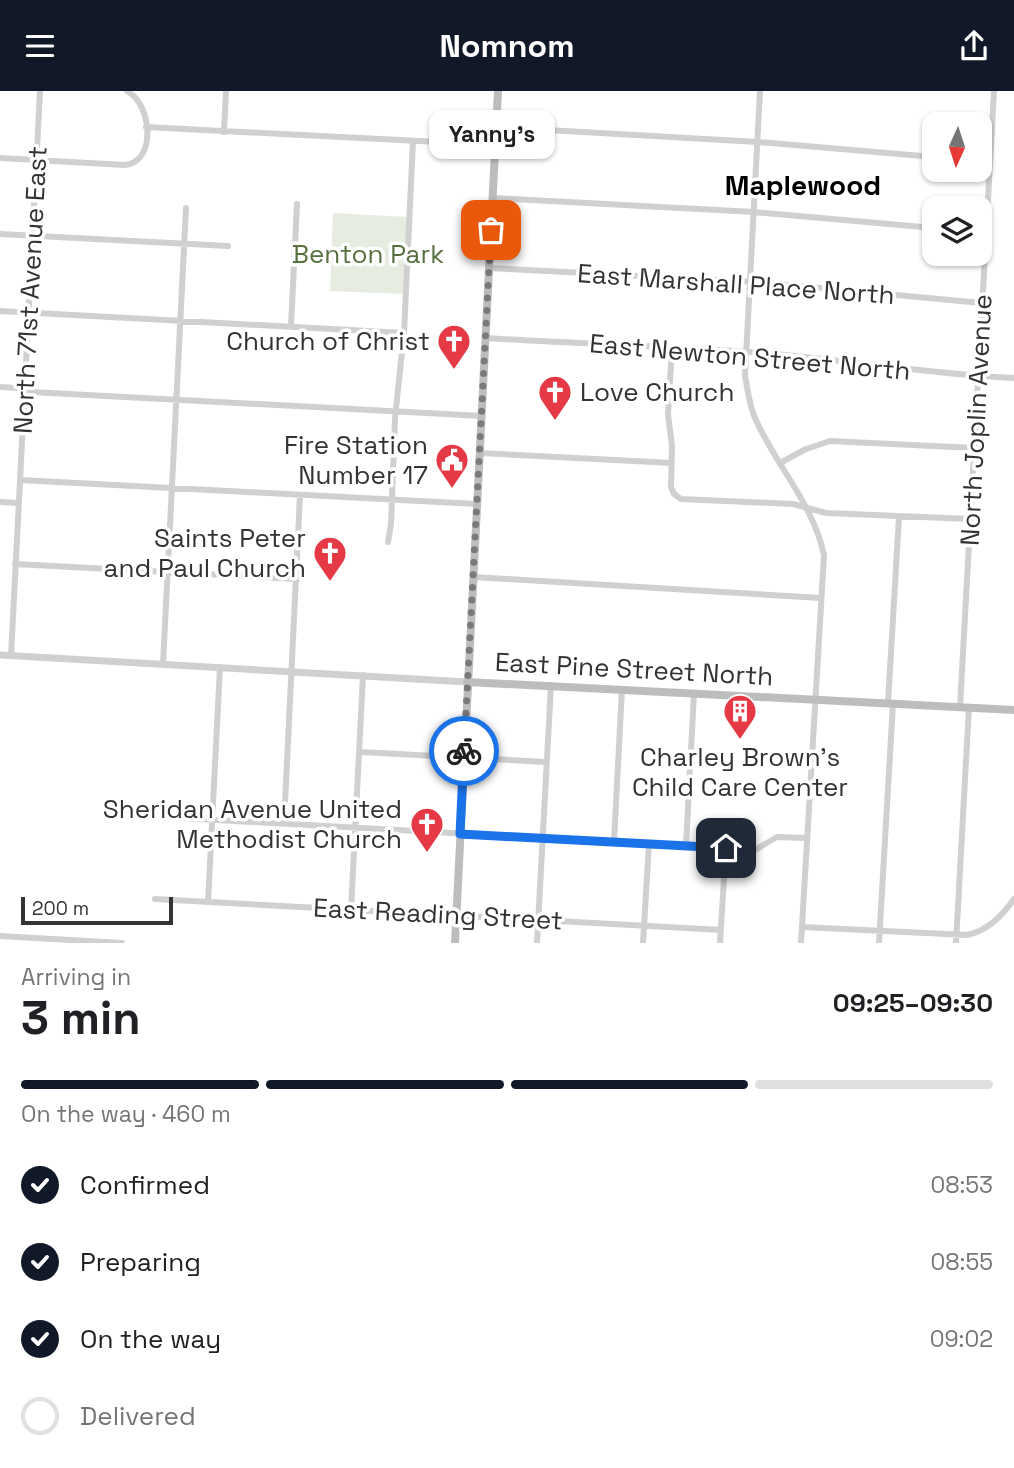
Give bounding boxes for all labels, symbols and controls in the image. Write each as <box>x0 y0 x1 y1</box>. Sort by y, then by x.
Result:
text: Nomnom <box>440 26 574 66</box>
icon: menu <box>21 27 59 65</box>
icon: share <box>955 27 993 65</box>
callout: Yanny's <box>428 111 554 160</box>
north arrow <box>922 112 992 182</box>
map controls <box>922 112 992 266</box>
text: Yanny's <box>449 119 535 149</box>
street label: North 71st Avenue East <box>5 145 55 435</box>
district label: Maplewood <box>725 167 881 203</box>
button: layers <box>922 196 992 266</box>
pin <box>461 200 521 260</box>
icon: bag <box>472 211 510 249</box>
park label: Benton Park <box>292 237 444 271</box>
street label: East Marshall Place North <box>576 256 896 312</box>
street label: North Joplin Avenue <box>952 293 1000 547</box>
church icon: Church of Christ <box>435 322 473 371</box>
place label: Church of Christ <box>226 324 430 358</box>
street label: East Newton Street North <box>588 326 912 388</box>
church icon: Love Church <box>536 373 574 422</box>
place label: Love Church <box>580 375 734 409</box>
place label: Fire Station Number 17 <box>284 428 428 492</box>
public building icon: Fire Station Number 17 <box>433 441 471 490</box>
place label: Saints Peter and Paul Church <box>104 521 306 585</box>
church icon: Saints Peter and Paul Church <box>311 534 349 583</box>
street label: East Pine Street North <box>494 645 774 693</box>
building icon: Charley Brown's Child Care Center <box>721 692 759 741</box>
courier <box>429 716 499 786</box>
icon: bike <box>445 732 483 770</box>
place label: Charley Brown's Child Care Center <box>632 740 848 804</box>
place label: Sheridan Avenue United Methodist Church <box>103 792 402 856</box>
church icon: Sheridan Avenue United Methodist Church <box>408 805 446 854</box>
pin <box>696 818 756 878</box>
icon: home <box>707 829 745 867</box>
street label: East Reading Street <box>312 890 564 938</box>
scale bar <box>21 894 173 926</box>
text: 200 m <box>32 896 89 921</box>
text: Arriving in <box>21 962 131 992</box>
text: 09:25–09:30 <box>833 986 993 1020</box>
text: 3 min <box>21 989 141 1047</box>
text: On the way · 460 m <box>21 1099 231 1129</box>
icon: check <box>21 1166 59 1204</box>
text: Confirmed <box>80 1168 210 1202</box>
text: 08:53 <box>930 1170 993 1200</box>
icon: check <box>21 1243 59 1281</box>
text: Preparing <box>80 1245 201 1279</box>
text: 08:55 <box>931 1247 993 1277</box>
icon: check <box>21 1320 59 1358</box>
text: On the way <box>80 1322 221 1356</box>
text: 09:02 <box>930 1324 993 1354</box>
text: Delivered <box>80 1399 196 1433</box>

